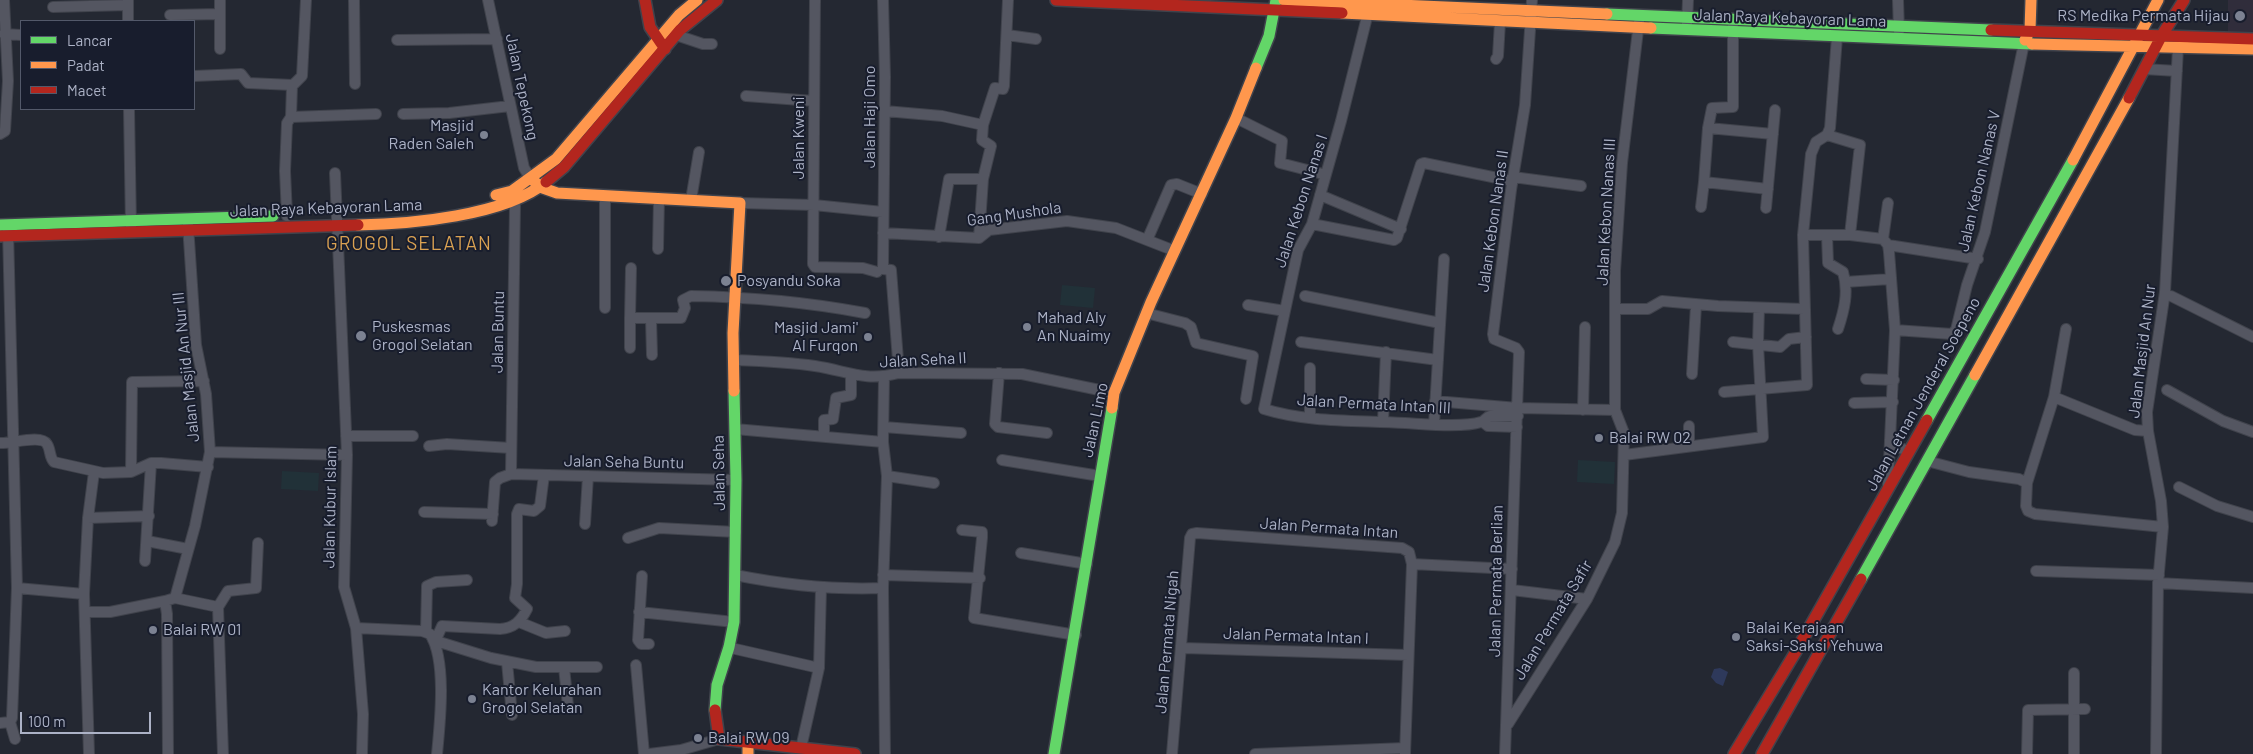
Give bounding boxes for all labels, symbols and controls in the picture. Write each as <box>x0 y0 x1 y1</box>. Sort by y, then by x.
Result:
street label: Jalan Raya Kebayoran Lama <box>1693 5 1887 31</box>
place label: RS Medika Permata Hijau <box>2057 6 2229 26</box>
marker: RS Medika Permata Hijau <box>2233 9 2247 23</box>
legend <box>20 20 195 110</box>
text: Lancar <box>67 31 112 49</box>
street label: Jalan Tepekong <box>501 32 543 142</box>
text: Padat <box>67 56 105 74</box>
street label: Jalan Haji Omo <box>860 66 880 168</box>
text: Macet <box>67 81 107 99</box>
street label: Jalan Kweni <box>789 96 809 180</box>
street label: Jalan Kebon Nanas V <box>1953 108 2005 254</box>
place label: Masjid Raden Saleh <box>389 116 474 154</box>
marker: Masjid Raden Saleh <box>478 129 490 141</box>
street label: Jalan Kebon Nanas I <box>1270 132 1332 270</box>
street label: Jalan Kebon Nanas III <box>1593 138 1619 286</box>
street label: Jalan Kebon Nanas II <box>1474 149 1512 293</box>
street label: Jalan Raya Kebayoran Lama <box>229 195 423 221</box>
street label: Gang Mushola <box>966 198 1062 230</box>
district label: GROGOL SELATAN <box>324 233 494 255</box>
place label: Posyandu Soka <box>737 271 841 291</box>
marker: Posyandu Soka <box>719 274 733 288</box>
street label: Jalan Masjid An Nur <box>2124 283 2160 419</box>
street label: Jalan Masjid An Nur III <box>169 291 203 443</box>
street label: Jalan Buntu <box>488 291 508 373</box>
street label: Jalan Letnan Jenderal Soepeno <box>1862 294 1984 494</box>
place label: Mahad Aly An Nuaimy <box>1037 308 1111 346</box>
place label: Puskesmas Grogol Selatan <box>372 317 473 355</box>
place label: Masjid Jami' Al Furqon <box>774 318 858 356</box>
marker: Mahad Aly An Nuaimy <box>1021 321 1033 333</box>
marker: Puskesmas Grogol Selatan <box>354 329 368 343</box>
marker: Masjid Jami' Al Furqon <box>862 331 874 343</box>
street label: Jalan Seha II <box>879 348 967 372</box>
street label: Jalan Limo <box>1078 381 1112 459</box>
street label: Jalan Permata Intan III <box>1297 390 1451 418</box>
place label: Balai RW 02 <box>1609 428 1691 448</box>
marker: Balai RW 02 <box>1593 432 1605 444</box>
street label: Jalan Seha <box>709 435 729 511</box>
street label: Jalan Kubur Islam <box>319 445 341 569</box>
street label: Jalan Seha Buntu <box>564 451 684 473</box>
street label: Jalan Permata Berlian <box>1485 505 1507 657</box>
street label: Jalan Permata Intan <box>1259 514 1399 542</box>
street label: Jalan Permata Safir <box>1510 557 1596 683</box>
street label: Jalan Permata Nigah <box>1151 570 1183 714</box>
place label: Balai Kerajaan Saksi-Saksi Yehuwa <box>1746 618 1883 656</box>
place label: Balai RW 01 <box>163 620 241 640</box>
marker: Balai RW 01 <box>147 624 159 636</box>
street label: Jalan Permata Intan I <box>1223 624 1369 648</box>
marker: Balai Kerajaan Saksi-Saksi Yehuwa <box>1730 631 1742 643</box>
place label: Kantor Kelurahan Grogol Selatan <box>482 680 602 718</box>
marker: Kantor Kelurahan Grogol Selatan <box>466 693 478 705</box>
scale bar <box>22 702 154 734</box>
text: 100 m <box>28 712 66 730</box>
place label: Balai RW 09 <box>708 728 790 748</box>
marker: Balai RW 09 <box>692 732 704 744</box>

